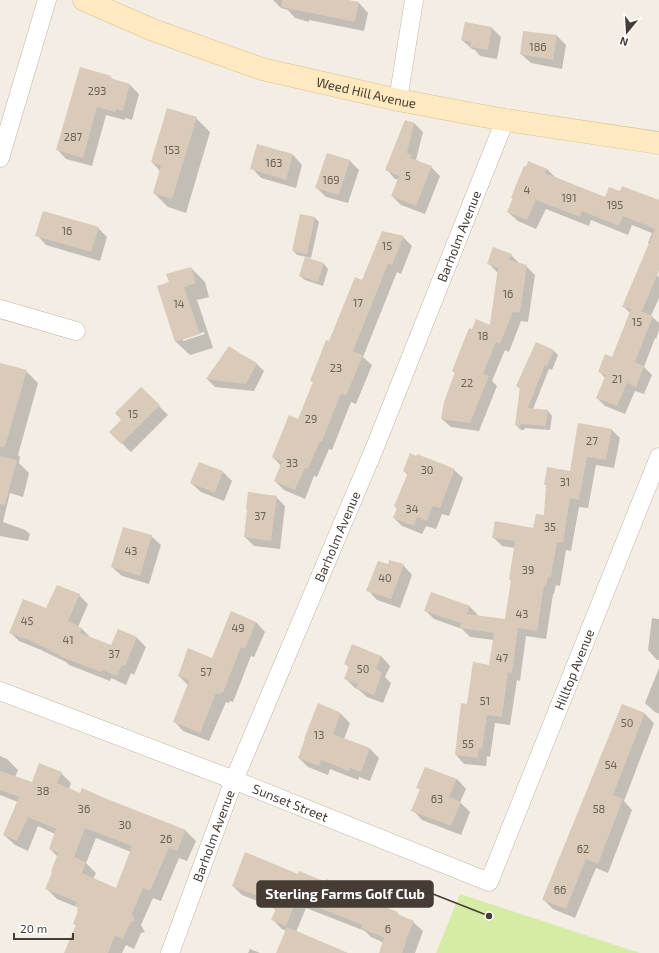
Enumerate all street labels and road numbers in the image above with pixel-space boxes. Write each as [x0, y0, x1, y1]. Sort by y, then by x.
street label: Weed Hill Avenue [315, 74, 418, 111]
street label: Barholm Avenue [434, 188, 484, 284]
street label: Barholm Avenue [311, 489, 363, 584]
street label: Hilltop Avenue [551, 627, 597, 712]
street label: Sunset Street [250, 780, 330, 825]
street label: Barholm Avenue [189, 788, 238, 884]

